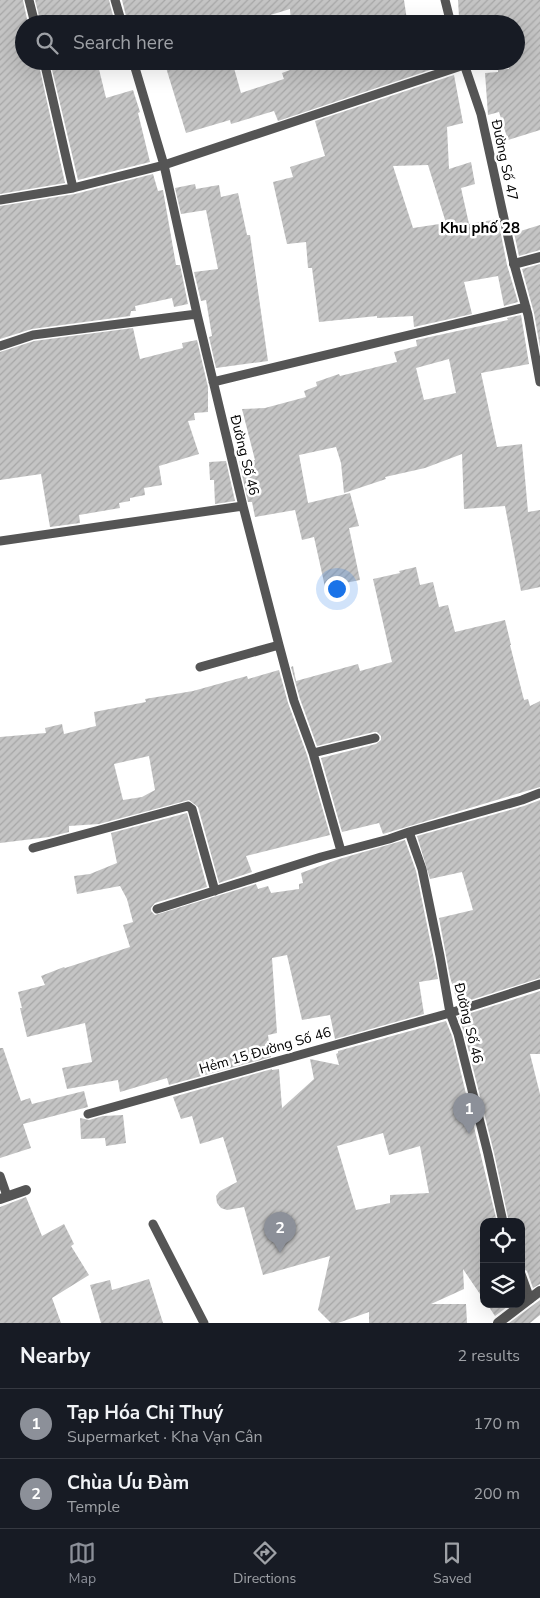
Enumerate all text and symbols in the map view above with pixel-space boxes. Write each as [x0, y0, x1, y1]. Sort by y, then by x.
search box [15, 15, 525, 70]
icon: search [33, 29, 61, 57]
text: Search here [73, 30, 174, 56]
street label: Đường Số 47 [486, 117, 522, 202]
district label: Khu phố 28 [440, 218, 520, 238]
street label: Đường Số 46 [225, 412, 264, 497]
your location [324, 576, 350, 602]
street label: Đường Số 46 [449, 980, 488, 1065]
street label: Hẻm 15 Đường Số 46 [197, 1023, 333, 1078]
pin: 1 [453, 1093, 485, 1134]
pin: 2 [264, 1212, 296, 1253]
map controls [480, 1218, 525, 1308]
button: locate [480, 1218, 525, 1263]
button: layers [480, 1263, 525, 1308]
text: Nearby [20, 1342, 90, 1370]
text: 2 results [458, 1345, 520, 1367]
text: Tạp Hóa Chị Thuý [67, 1400, 223, 1426]
text: 1 [31, 1413, 41, 1435]
text: 170 m [473, 1413, 520, 1435]
text: Supermarket · Kha Vạn Cân [67, 1426, 263, 1448]
text: Chùa Ưu Đàm [67, 1470, 189, 1496]
text: 2 [31, 1483, 41, 1505]
text: 200 m [473, 1483, 520, 1505]
text: Temple [67, 1496, 120, 1518]
tab: Map [68, 1539, 96, 1588]
tab: Directions [233, 1539, 296, 1588]
tab: Saved [433, 1539, 472, 1588]

